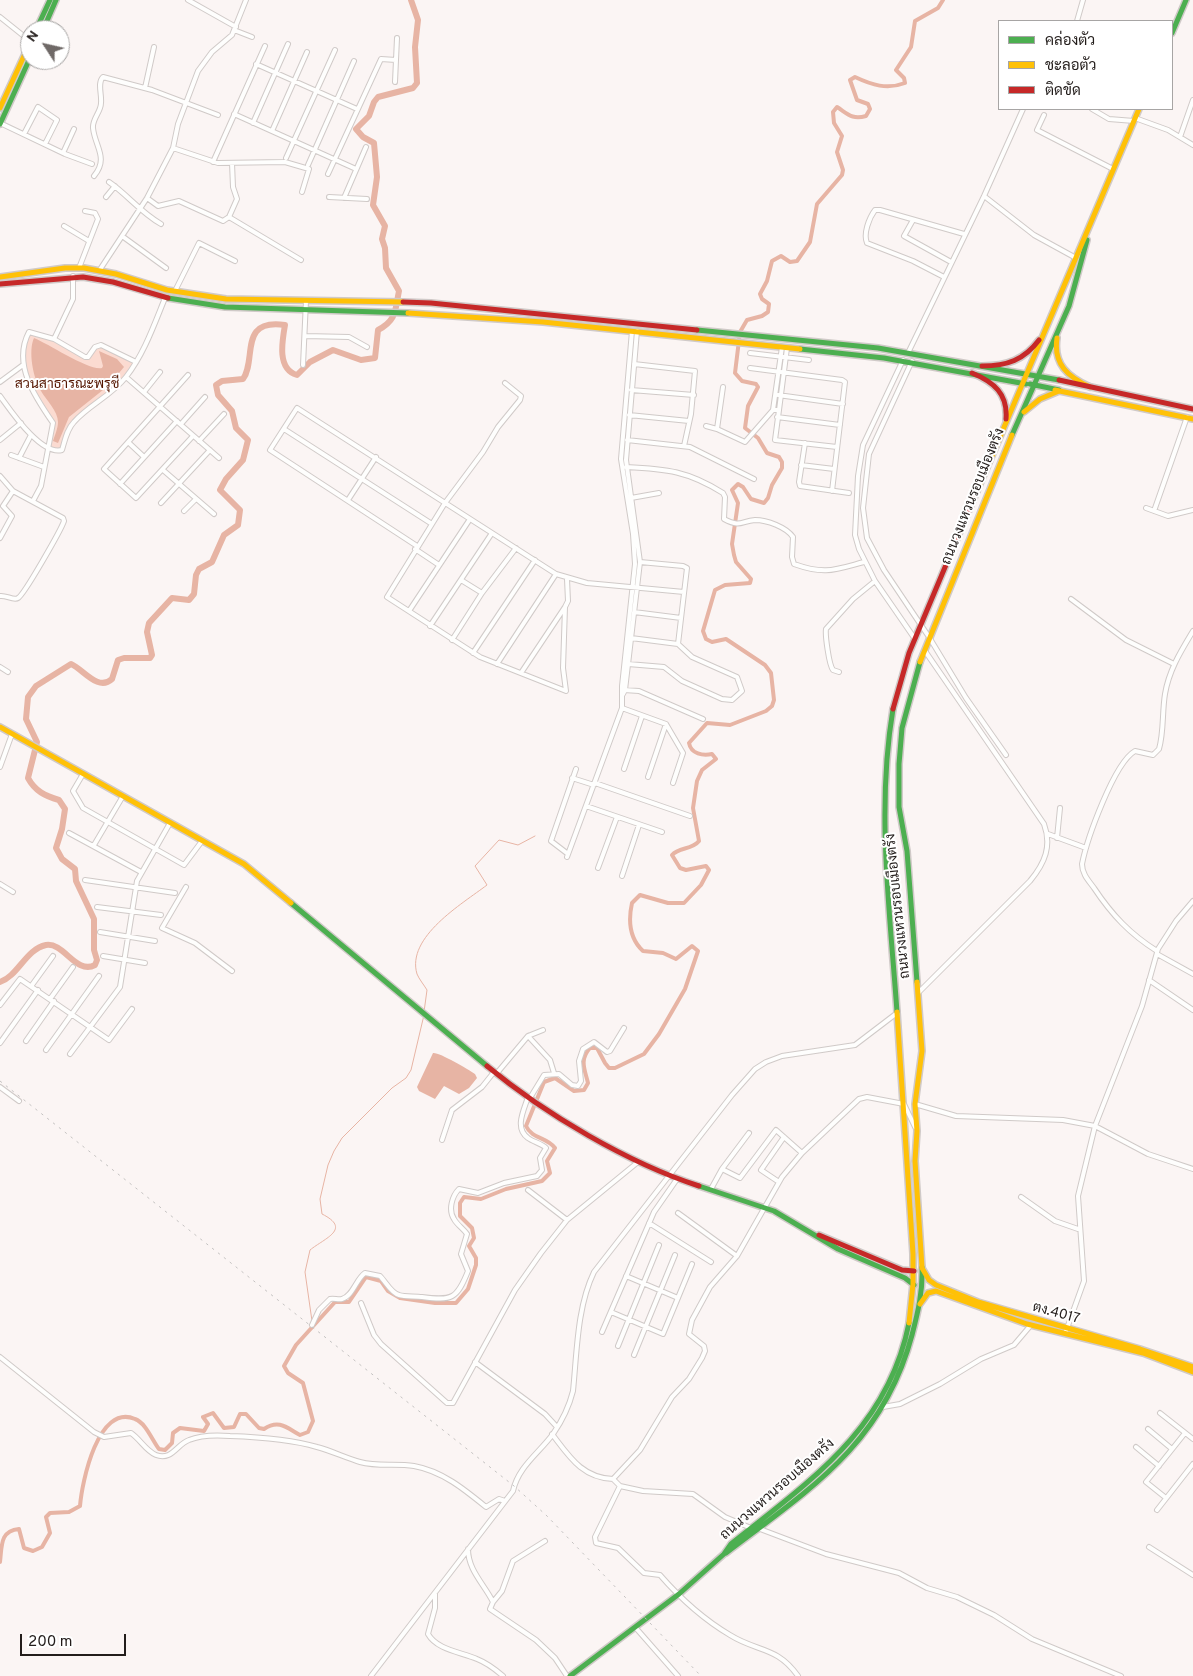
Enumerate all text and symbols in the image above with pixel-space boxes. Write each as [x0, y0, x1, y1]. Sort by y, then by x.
north arrow [20, 20, 70, 70]
legend [998, 20, 1173, 110]
text: N [23, 28, 43, 46]
text: คล่องตัว [1045, 32, 1095, 51]
text: ชะลอตัว [1045, 57, 1096, 76]
text: ติดขัด [1045, 82, 1081, 101]
park label: สวนสาธารณะพรุชี [15, 377, 119, 393]
street label: ถนนวงแหวนรอบเมืองตรัง [939, 426, 1009, 568]
street label: ถนนวงแหวนรอบเมืองตรัง [883, 833, 915, 979]
street label: ตง.4017 [1031, 1300, 1081, 1328]
street label: ถนนวงแหวนรอบเมืองตรัง [717, 1436, 839, 1544]
scale bar [22, 1624, 129, 1656]
text: 200 m [28, 1633, 73, 1652]

